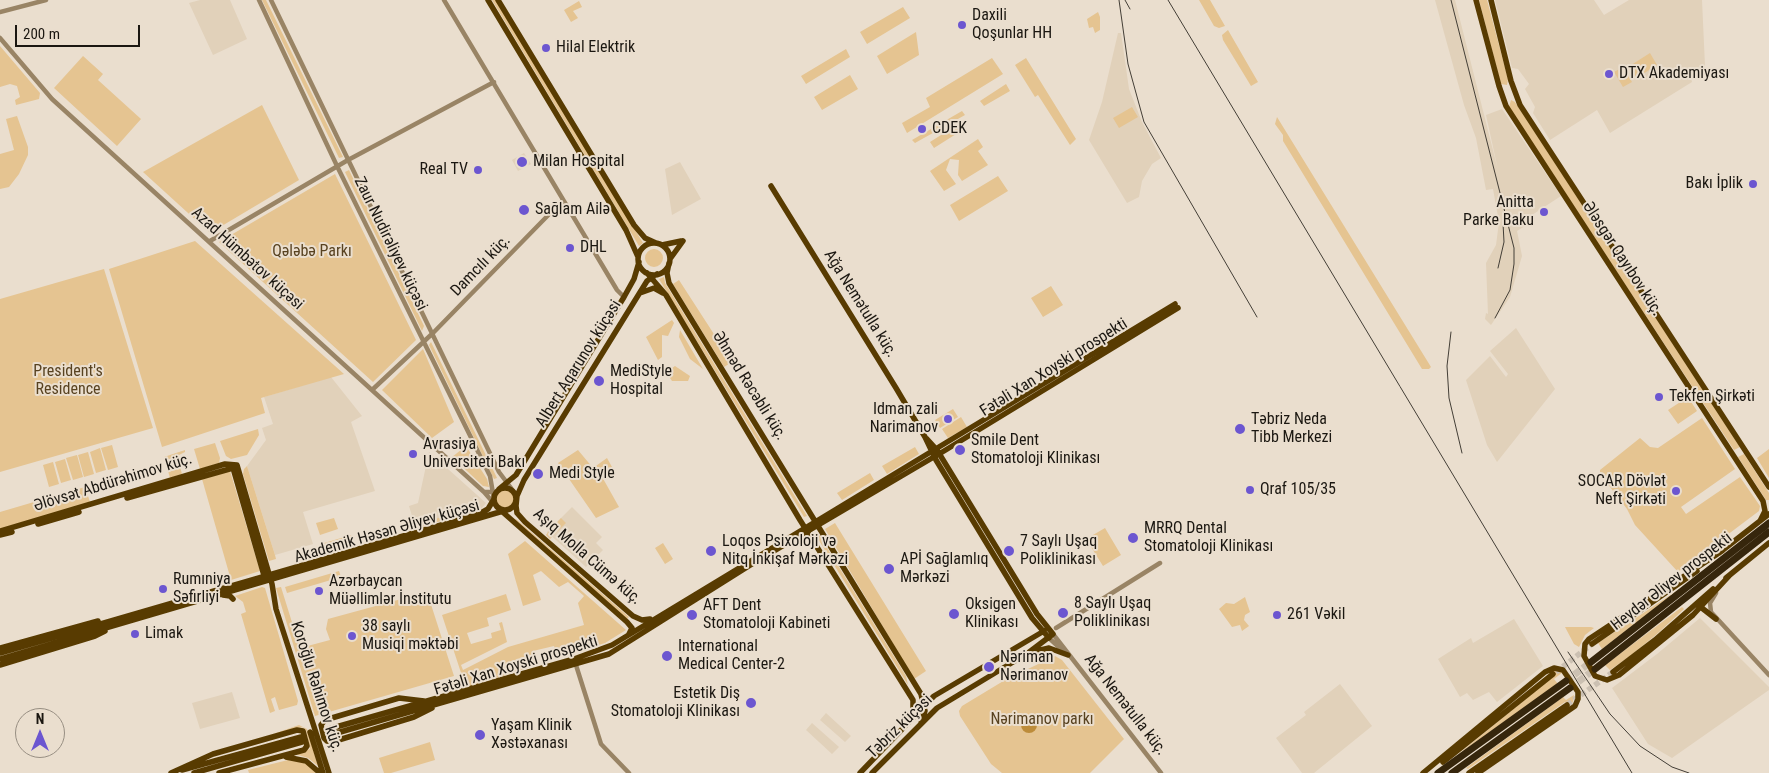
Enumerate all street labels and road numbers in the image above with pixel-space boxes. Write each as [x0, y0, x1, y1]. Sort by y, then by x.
street label: Zaur Nudirəliyev küçəsi [349, 174, 431, 314]
street label: Ələsgər Qayıbov küç. [1578, 198, 1666, 320]
street label: Azad Hümbətov küçəsi [187, 204, 307, 314]
street label: Damcılı küç. [447, 231, 515, 301]
street label: Ağa Nemətulla küç. [819, 247, 901, 361]
street label: Albert Aqarunov küçəsi [532, 297, 626, 431]
street label: Fətəli Xan Xoyski prospekti [977, 315, 1131, 421]
street label: Əhməd Rəcəbli küç. [708, 328, 790, 444]
street label: Əlövsət Abdürəhimov küç. [31, 450, 195, 516]
street label: Akademik Həsən Əliyev küçəsi [292, 496, 482, 568]
street label: Aşıq Molla Cümə küç. [529, 505, 645, 609]
street label: Heydər Əliyev prospekti [1608, 529, 1736, 635]
street label: Koroğlu Rəhimov küç. [286, 619, 346, 755]
street label: Fətəli Xan Xoyski prospekti [432, 632, 600, 700]
street label: Ağa Nemətulla küç. [1080, 651, 1170, 759]
street label: Təbriz küçəsi [863, 691, 937, 763]

